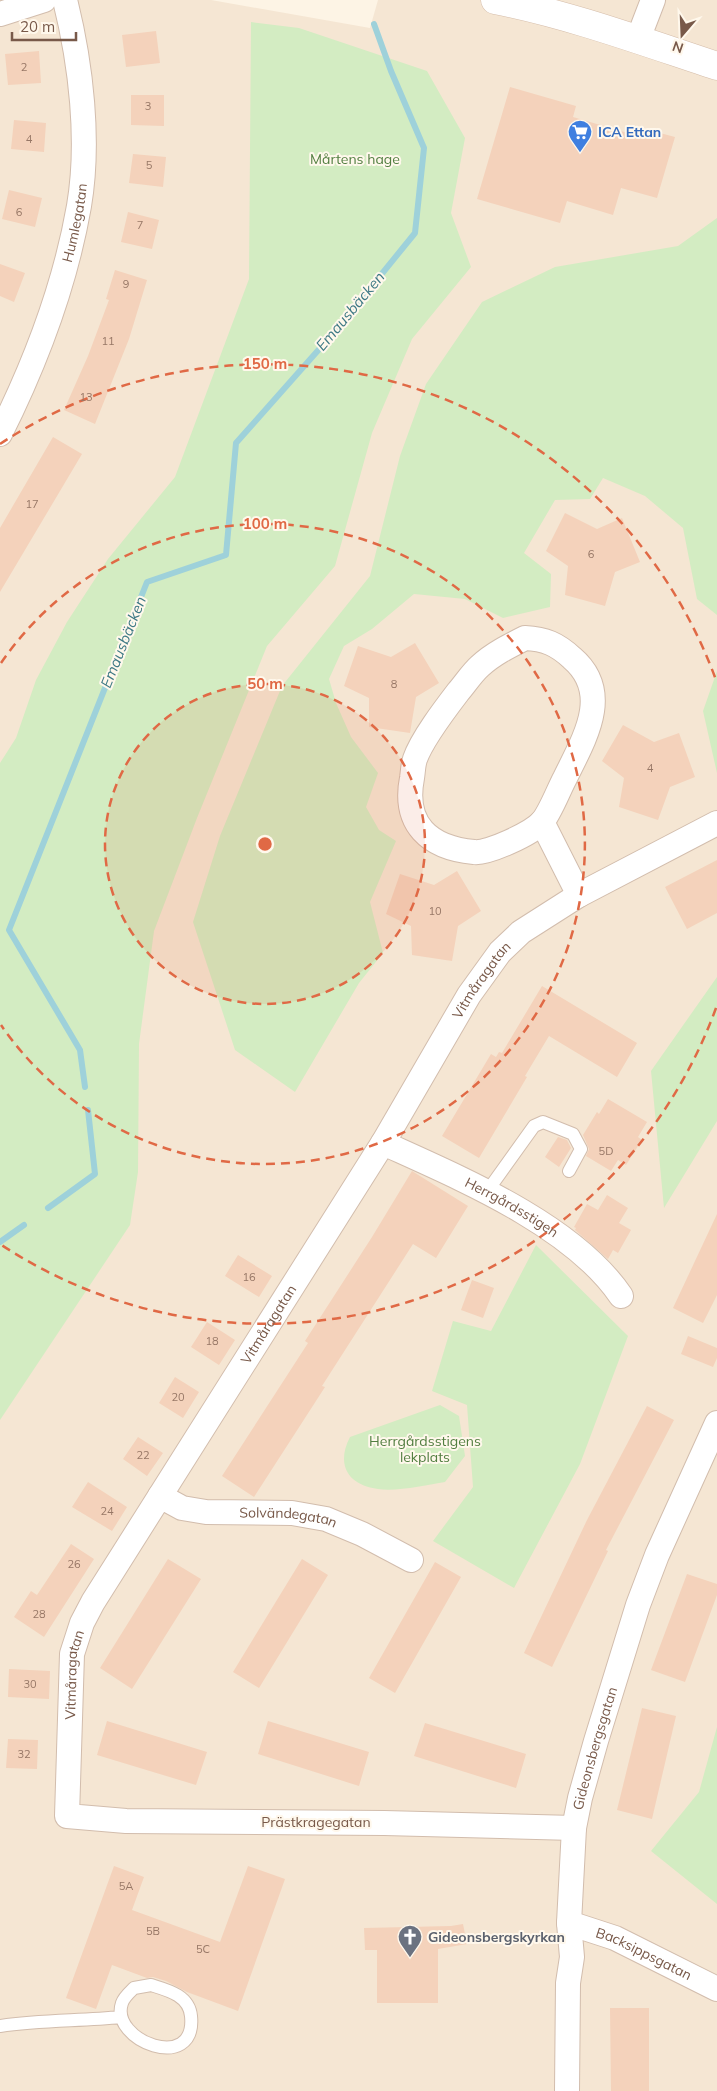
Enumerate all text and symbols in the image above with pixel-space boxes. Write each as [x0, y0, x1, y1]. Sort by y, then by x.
scale bar [12, 10, 76, 42]
north arrow [657, 10, 707, 60]
text: 20 m [20, 17, 55, 36]
text: N [670, 37, 686, 58]
house number: 2 [21, 60, 28, 74]
house number: 3 [145, 99, 151, 113]
supermarket icon: ICA Ettan [567, 119, 593, 153]
place label: ICA Ettan [598, 123, 661, 141]
house number: 4 [26, 132, 33, 146]
park label: Mårtens hage [310, 150, 400, 168]
house number: 5 [146, 158, 153, 172]
street label: Humlegatan [58, 182, 91, 264]
house number: 6 [16, 205, 23, 219]
house number: 7 [137, 218, 143, 232]
water label: Emausbäcken [312, 268, 389, 354]
house number: 9 [123, 277, 129, 291]
house number: 11 [101, 334, 115, 348]
text: 150 m [243, 354, 287, 373]
house number: 13 [79, 390, 93, 404]
house number: 17 [25, 497, 39, 511]
text: 100 m [243, 514, 287, 533]
house number: 6 [588, 547, 595, 561]
water label: Emausbäcken [96, 593, 150, 691]
text: 50 m [247, 674, 283, 693]
house number: 8 [391, 677, 398, 691]
house number: 4 [647, 761, 654, 775]
centre of rings [256, 835, 274, 853]
house number: 10 [428, 904, 442, 918]
street label: Vitmåragatan [448, 938, 515, 1022]
house number: 5D [599, 1144, 613, 1158]
street label: Herrgårdsstigen [462, 1173, 562, 1241]
house number: 16 [242, 1270, 256, 1284]
street label: Vitmåragatan [237, 1281, 300, 1367]
house number: 18 [205, 1334, 219, 1348]
house number: 20 [171, 1390, 185, 1404]
park label: Herrgårdsstigens lekplats [369, 1432, 481, 1466]
house number: 22 [136, 1448, 150, 1462]
street label: Solvändegatan [239, 1503, 340, 1532]
house number: 24 [100, 1504, 114, 1518]
house number: 26 [67, 1557, 81, 1571]
house number: 28 [32, 1607, 46, 1621]
street label: Vitmåragatan [61, 1628, 88, 1720]
house number: 30 [23, 1677, 37, 1691]
street label: Gideonsbergsgatan [569, 1684, 621, 1812]
house number: 32 [17, 1747, 31, 1761]
street label: Prästkragegatan [261, 1813, 371, 1831]
house number: 5A [119, 1879, 133, 1893]
street label: Backsippsgatan [594, 1923, 695, 1984]
house number: 5B [146, 1924, 160, 1938]
church icon: Gideonsbergskyrkan [397, 1924, 423, 1958]
place label: Gideonsbergskyrkan [428, 1928, 565, 1946]
house number: 5C [196, 1942, 210, 1956]

